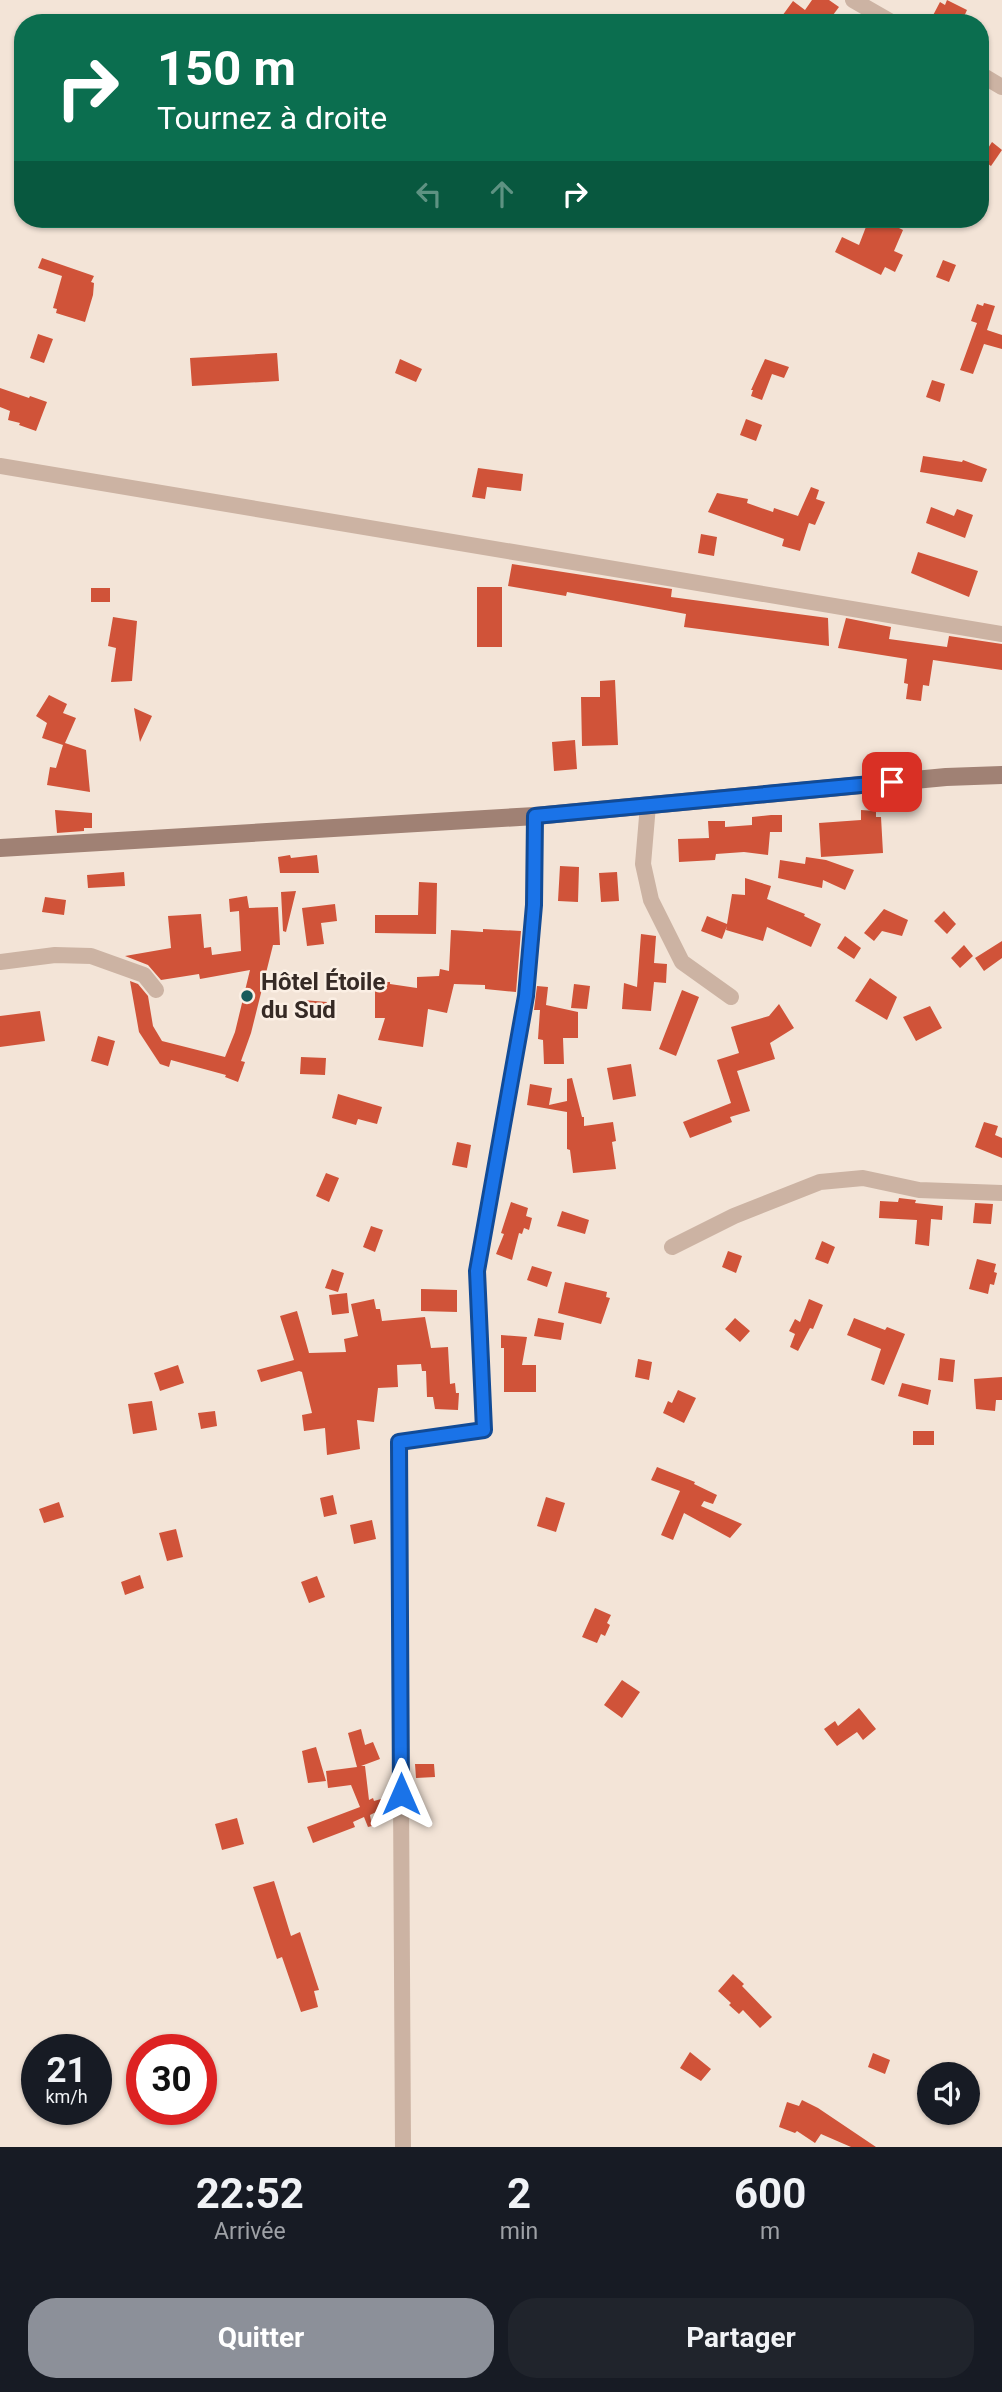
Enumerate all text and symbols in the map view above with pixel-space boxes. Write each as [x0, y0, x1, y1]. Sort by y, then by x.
text: 150 m [157, 40, 296, 97]
icon: right [42, 42, 133, 133]
text: Tournez à droite [157, 99, 387, 137]
icon: left [410, 175, 448, 213]
icon: ahead [483, 175, 521, 213]
icon: right [556, 175, 594, 213]
pin [862, 752, 922, 812]
icon: arrive [873, 763, 911, 801]
place label: Hôtel Étoile du Sud [261, 968, 385, 1024]
marker: Hôtel Étoile du Sud [239, 988, 255, 1004]
position arrow [364, 1757, 438, 1831]
speed limit sign: 30 [126, 2034, 217, 2125]
text: 21 [46, 2050, 87, 2091]
map controls [917, 2062, 980, 2125]
button: sound [917, 2062, 980, 2125]
text: km/h [45, 2086, 88, 2107]
text: 22:52 [196, 2169, 304, 2218]
text: 2 [507, 2169, 531, 2218]
text: 600 [734, 2169, 806, 2218]
text: Arrivée [214, 2218, 286, 2245]
text: min [500, 2218, 538, 2245]
text: m [760, 2218, 780, 2245]
button: Quitter [28, 2298, 494, 2378]
button: Partager [508, 2298, 974, 2378]

